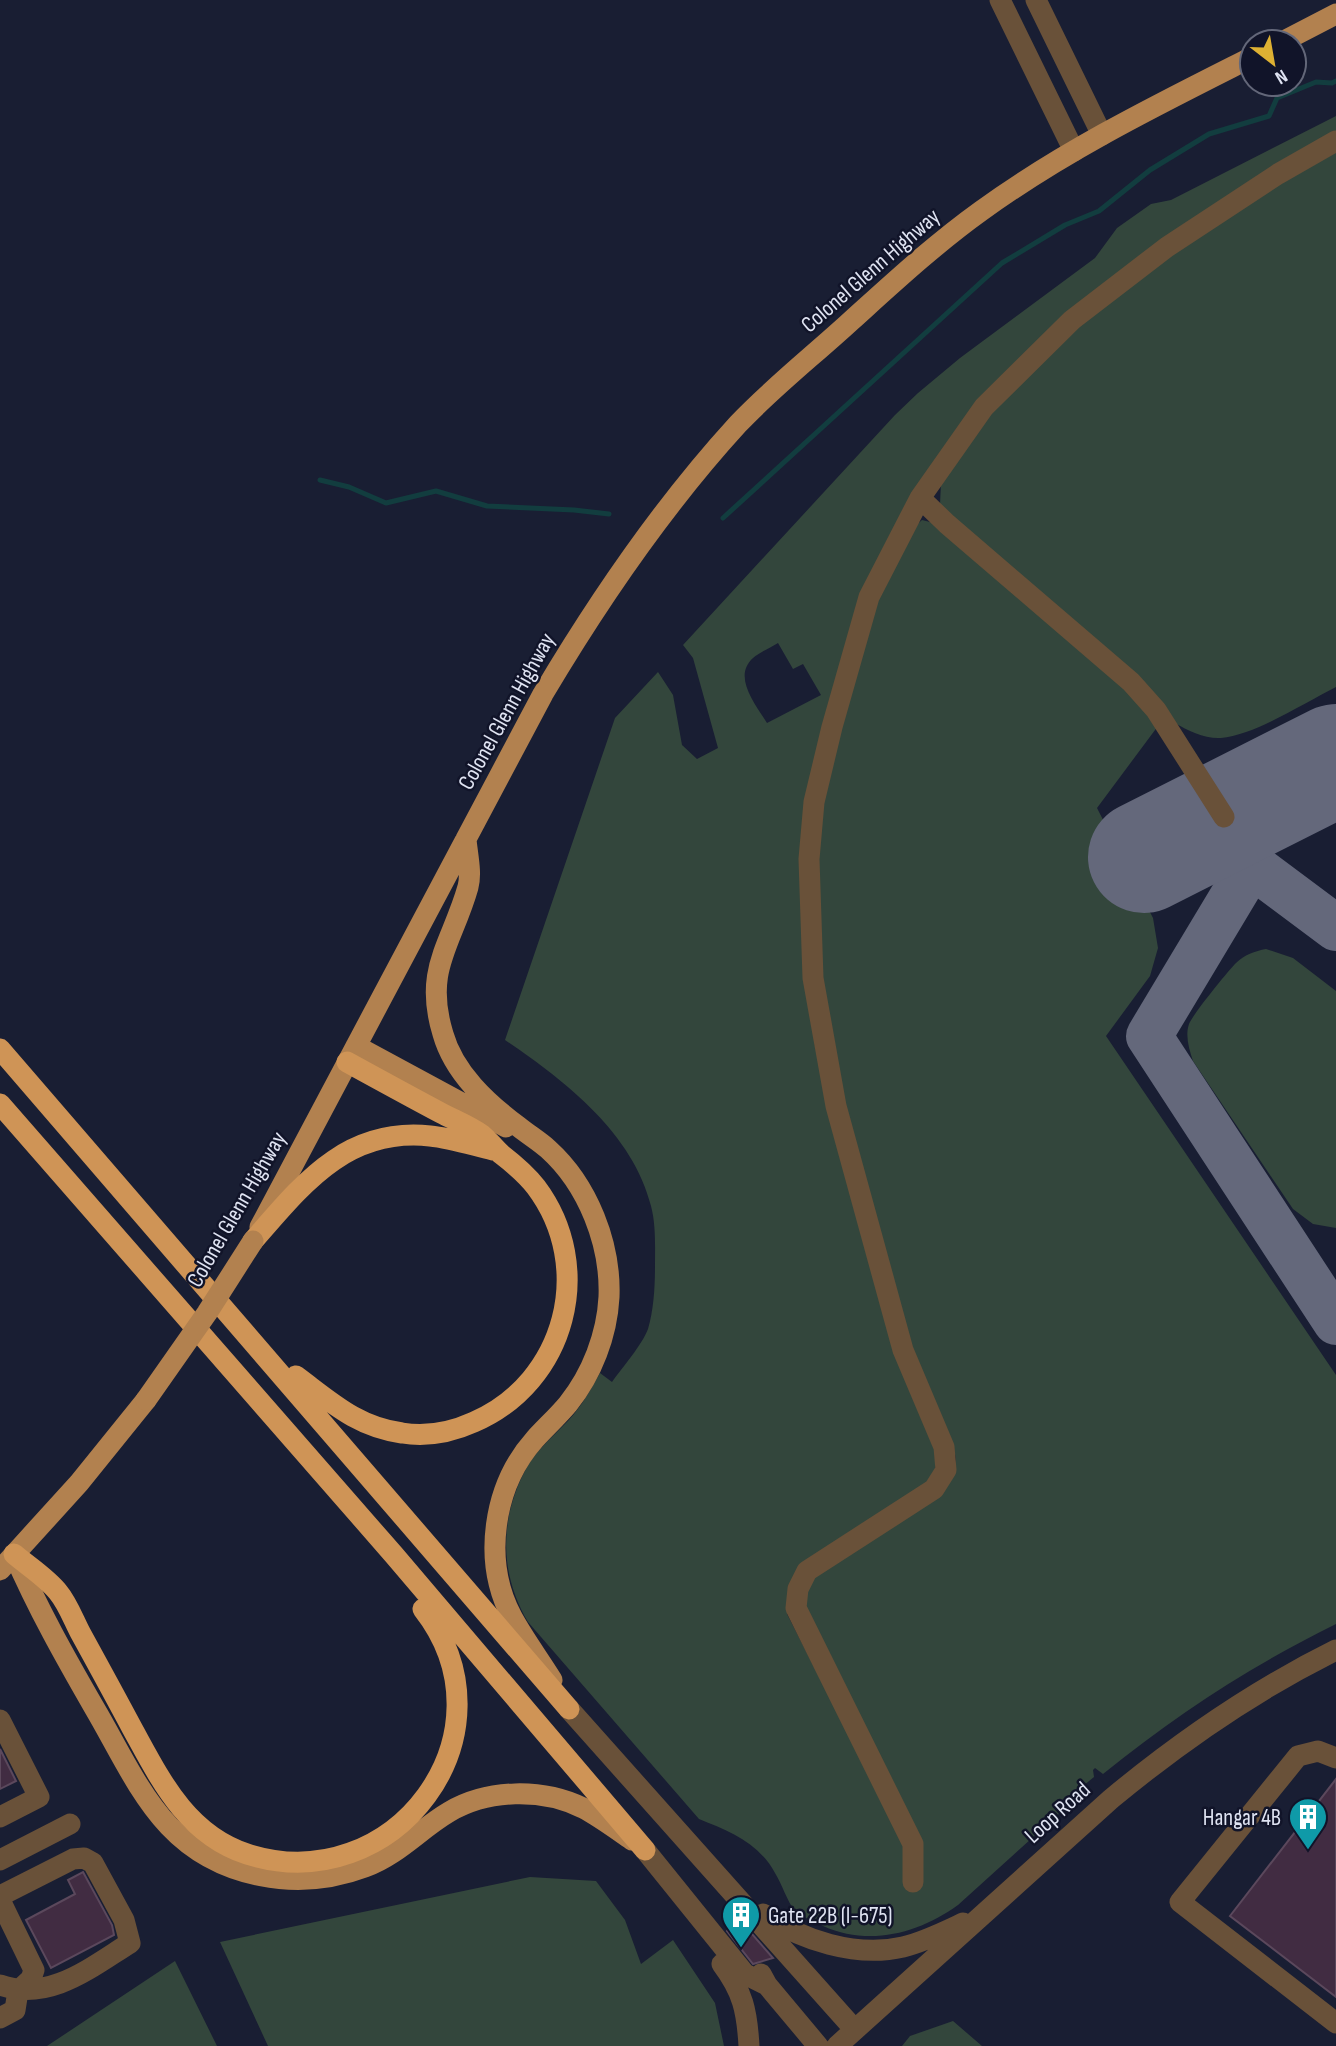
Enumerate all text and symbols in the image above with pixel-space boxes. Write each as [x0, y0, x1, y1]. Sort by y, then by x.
north arrow [1238, 28, 1308, 98]
text: N [1271, 64, 1291, 89]
street label: Colonel Glenn Highway [795, 203, 946, 339]
street label: Colonel Glenn Highway [452, 628, 562, 795]
street label: Colonel Glenn Highway [181, 1127, 293, 1292]
street label: Loop Road [1019, 1776, 1096, 1850]
building icon: Hangar 4B [1287, 1796, 1329, 1851]
place label: Hangar 4B [1203, 1804, 1281, 1832]
building icon: Gate 22B (I-675) [720, 1894, 762, 1949]
place label: Gate 22B (I-675) [768, 1902, 892, 1930]

